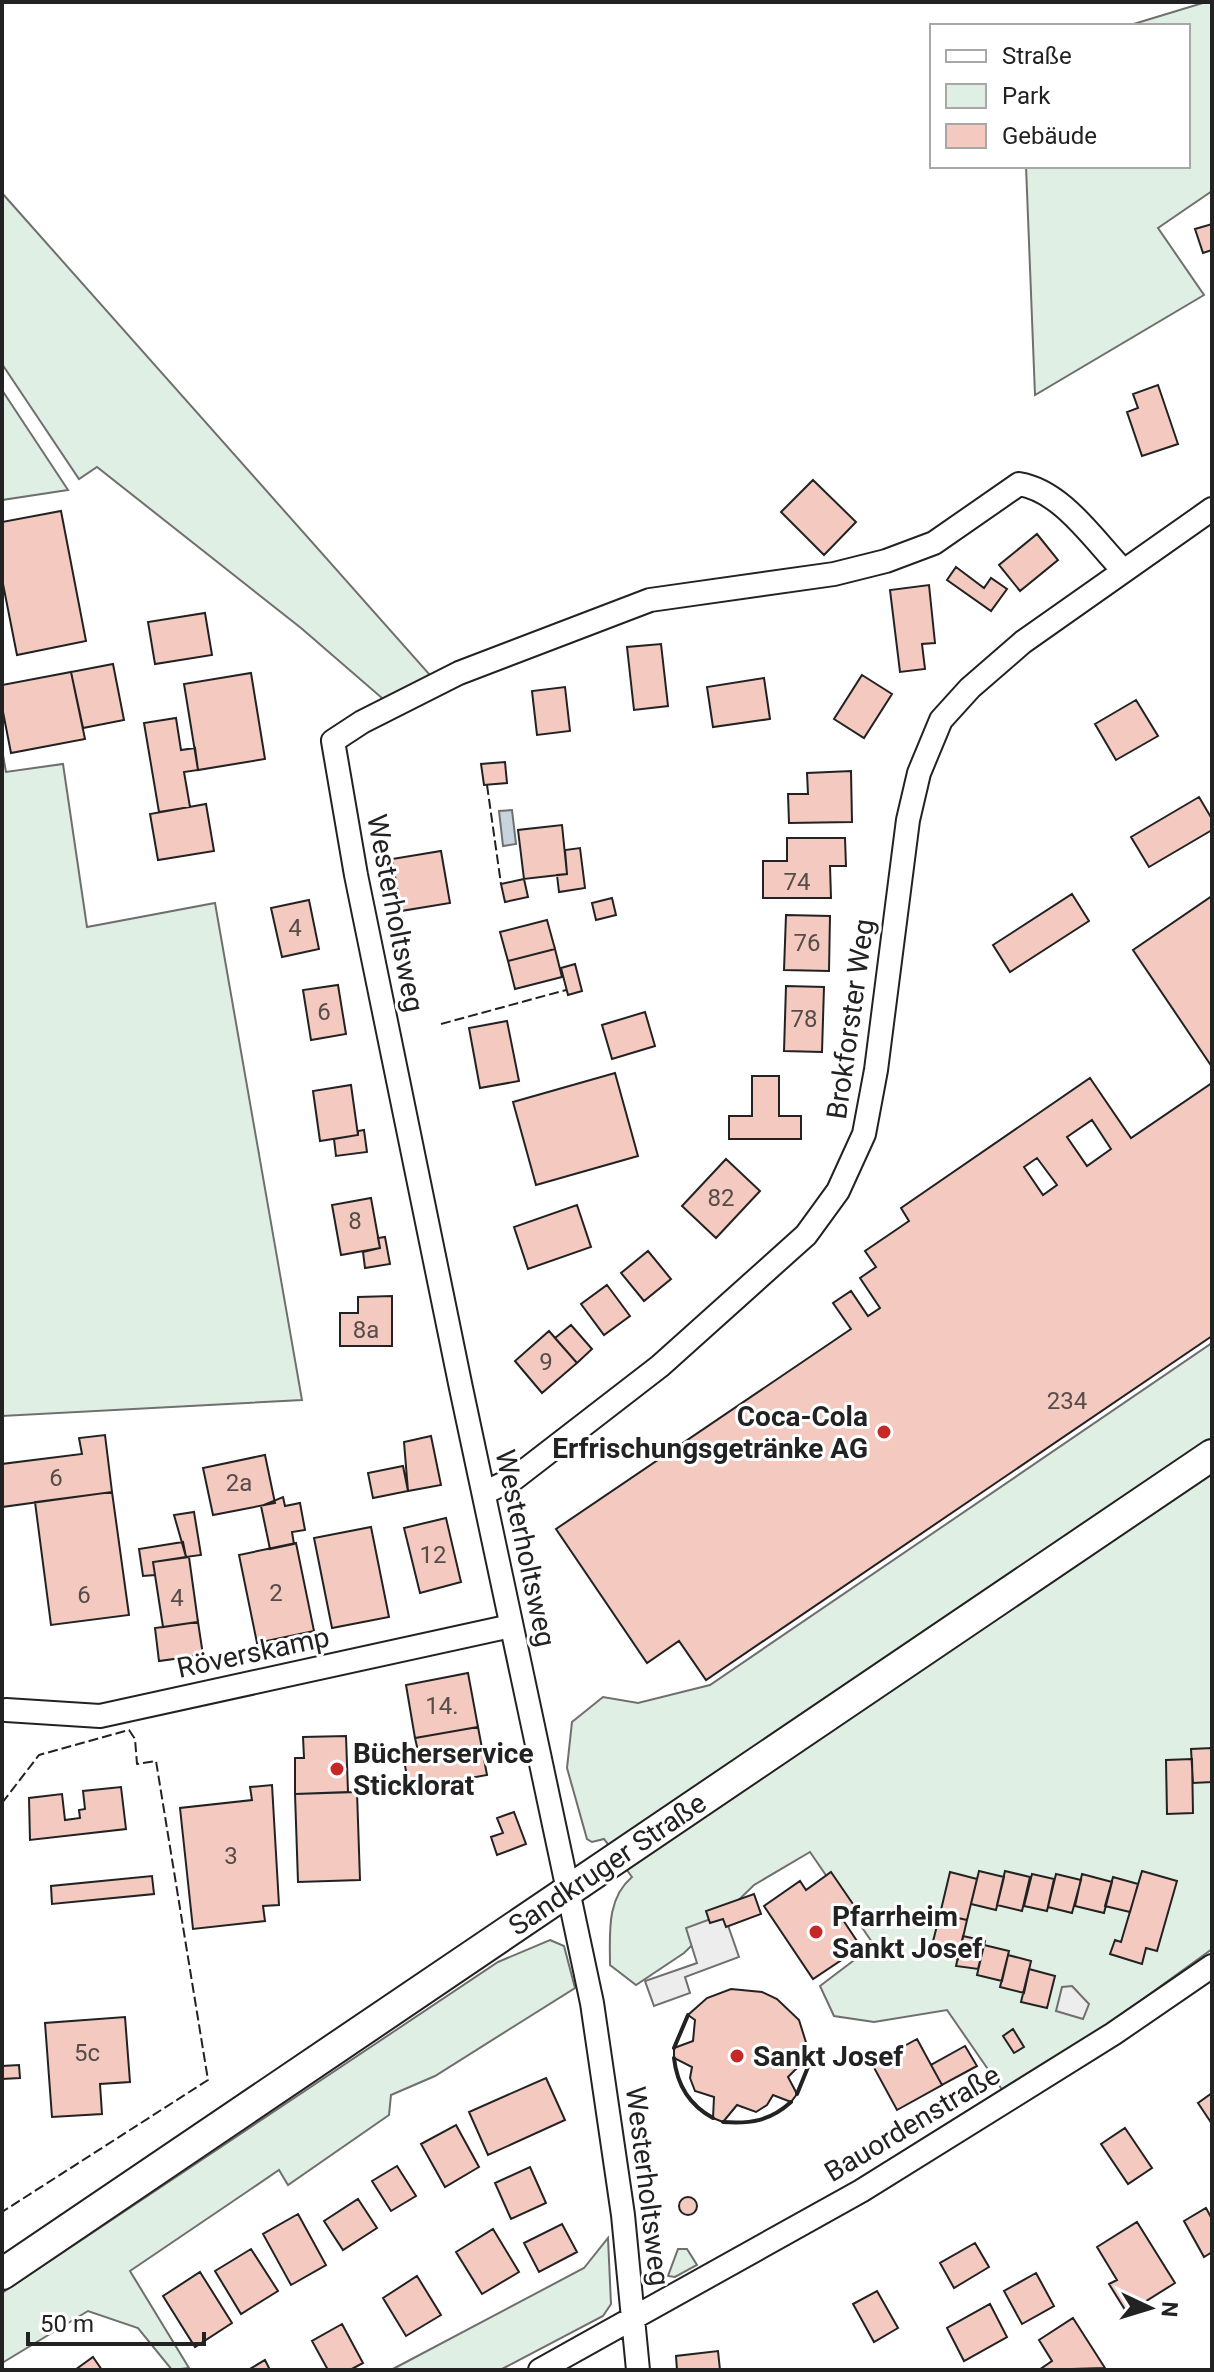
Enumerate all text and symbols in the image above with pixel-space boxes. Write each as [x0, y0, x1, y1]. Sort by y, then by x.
legend [930, 24, 1190, 168]
text: Straße [1002, 42, 1072, 70]
text: Park [1002, 82, 1051, 110]
text: Gebäude [1002, 122, 1097, 150]
street label: Westerholtsweg [360, 811, 431, 1015]
house number: 74 [784, 868, 810, 896]
house number: 4 [288, 914, 302, 942]
street label: Brokforster Weg [820, 917, 881, 1121]
house number: 76 [794, 929, 820, 957]
house number: 6 [317, 998, 331, 1026]
house number: 78 [791, 1005, 817, 1033]
house number: 82 [708, 1184, 734, 1212]
house number: 8 [348, 1207, 362, 1235]
house number: 8a [353, 1316, 379, 1344]
house number: 9 [539, 1348, 553, 1376]
house number: 234 [1047, 1387, 1087, 1415]
place label: Coca-Cola Erfrischungsgetränke AG [552, 1400, 868, 1465]
marker: Coca-Cola Erfrischungsgetränke AG [875, 1423, 893, 1441]
street label: Westerholtsweg [489, 1447, 563, 1650]
house number: 6 [49, 1464, 63, 1492]
house number: 2a [226, 1469, 252, 1497]
house number: 12 [420, 1541, 446, 1569]
house number: 2 [269, 1579, 283, 1607]
house number: 6 [77, 1581, 91, 1609]
house number: 4 [170, 1584, 184, 1612]
street label: Röverskamp [174, 1620, 332, 1685]
house number: 14. [425, 1692, 459, 1720]
place label: Bücherservice Sticklorat [353, 1737, 534, 1802]
marker: Bücherservice Sticklorat [328, 1760, 346, 1778]
street label: Sandkruger Straße [502, 1786, 712, 1943]
house number: 3 [224, 1842, 238, 1870]
place label: Pfarrheim Sankt Josef [832, 1900, 983, 1965]
marker: Pfarrheim Sankt Josef [807, 1923, 825, 1941]
house number: 5c [74, 2039, 100, 2067]
place label: Sankt Josef [753, 2040, 904, 2073]
marker: Sankt Josef [728, 2047, 746, 2065]
street label: Bauordenstraße [819, 2058, 1006, 2189]
street label: Westerholtsweg [619, 2084, 676, 2288]
north arrow [1110, 2268, 1190, 2348]
scale bar [28, 2296, 204, 2346]
text: N [1156, 2301, 1182, 2318]
text: 50 m [40, 2310, 94, 2338]

